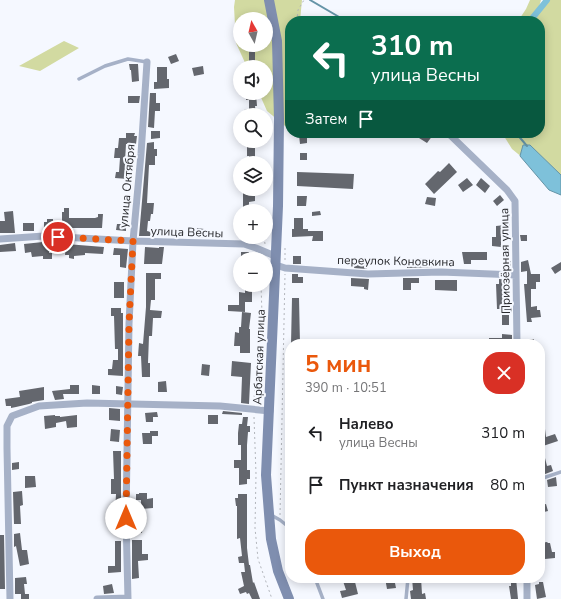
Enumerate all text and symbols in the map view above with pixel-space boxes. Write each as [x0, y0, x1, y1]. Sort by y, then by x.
north arrow [233, 12, 273, 52]
map controls [233, 12, 273, 292]
text: 310 m [371, 27, 454, 65]
icon: left [305, 32, 357, 84]
button: sound [233, 60, 273, 100]
text: улица Весны [371, 63, 480, 87]
button: search [233, 108, 273, 148]
icon: arrive [355, 108, 377, 130]
text: Затем [305, 109, 347, 129]
street label: улица Октября [115, 143, 139, 229]
button: layers [233, 156, 273, 196]
button: + [233, 204, 273, 244]
street label: Приозёрная улица [496, 208, 514, 314]
pin [41, 220, 75, 254]
street label: улица Весны [150, 223, 224, 241]
icon: arrive [47, 226, 69, 248]
button: − [233, 252, 273, 292]
street label: переулок Коновкина [337, 252, 455, 270]
street label: Арбатская улица [249, 309, 269, 405]
text: 5 мин [305, 348, 371, 380]
button: close [483, 352, 525, 394]
text: 390 m · 10:51 [305, 379, 387, 397]
text: Налево [339, 414, 394, 434]
icon: left [305, 422, 327, 444]
text: 310 m [481, 423, 525, 443]
text: улица Весны [339, 434, 418, 452]
icon: arrive [305, 474, 327, 496]
text: Пункт назначения [339, 475, 474, 495]
text: 80 m [490, 475, 525, 495]
position arrow [105, 497, 147, 539]
button: Выход [305, 529, 525, 575]

